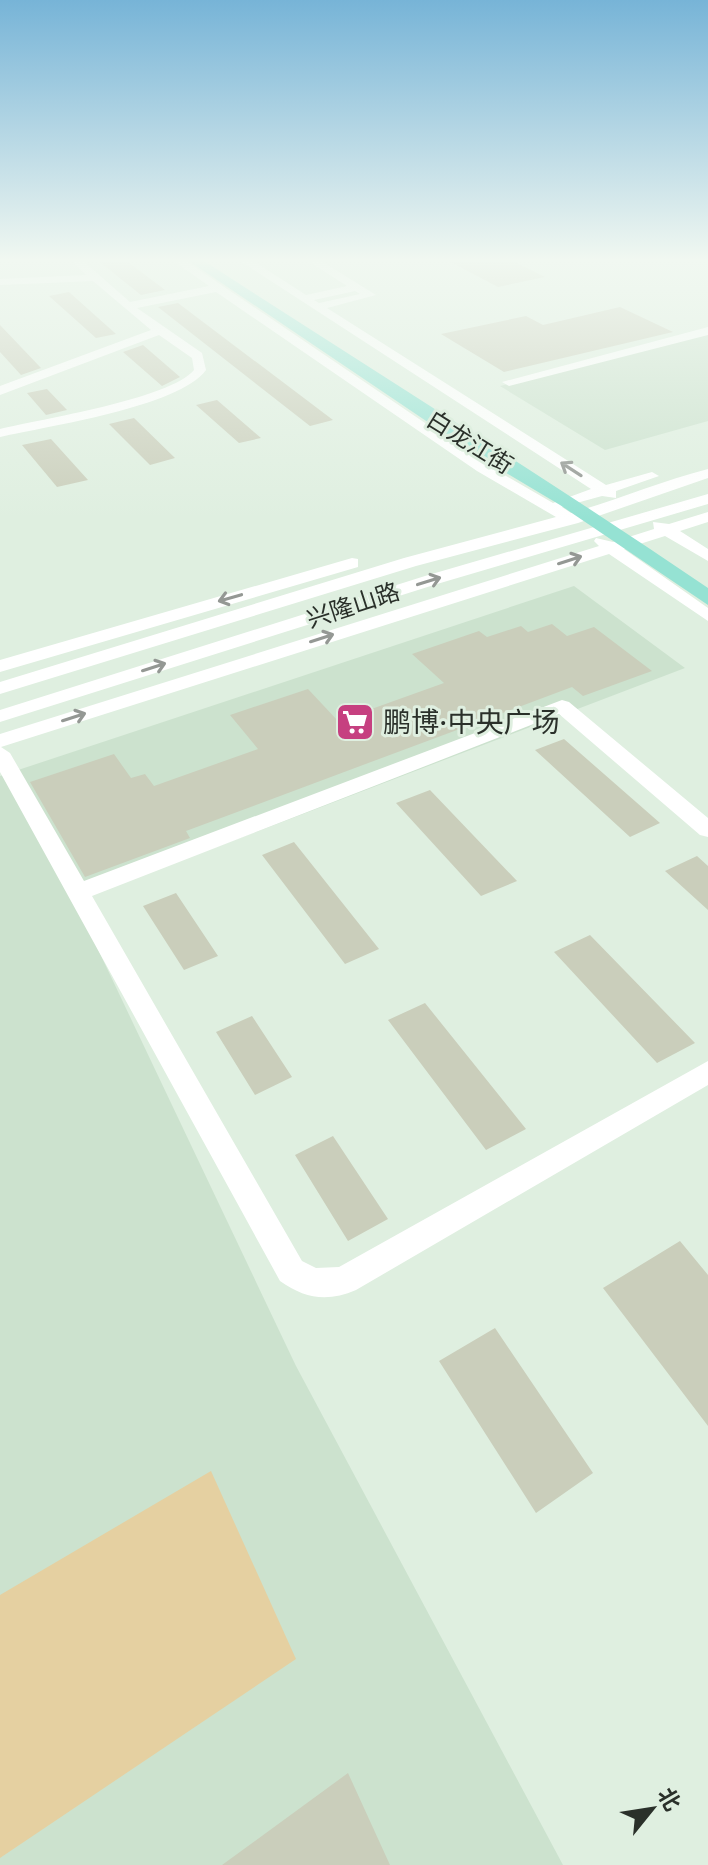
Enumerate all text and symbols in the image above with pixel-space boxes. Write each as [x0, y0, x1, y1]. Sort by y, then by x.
street label: 白龙江街 [421, 403, 519, 481]
one-way arrow [561, 461, 583, 477]
one-way arrow [557, 552, 582, 566]
one-way arrow [416, 573, 441, 587]
street label: 兴隆山路 [302, 574, 404, 636]
one-way arrow [217, 591, 243, 606]
one-way arrow [309, 630, 334, 645]
one-way arrow [142, 659, 167, 674]
supermarket icon: 鹏博·中央广场 [334, 701, 376, 743]
place label: 鹏博·中央广场 [383, 703, 559, 741]
one-way arrow [61, 709, 87, 724]
north arrow [612, 1769, 692, 1849]
text: 北 [651, 1782, 688, 1816]

